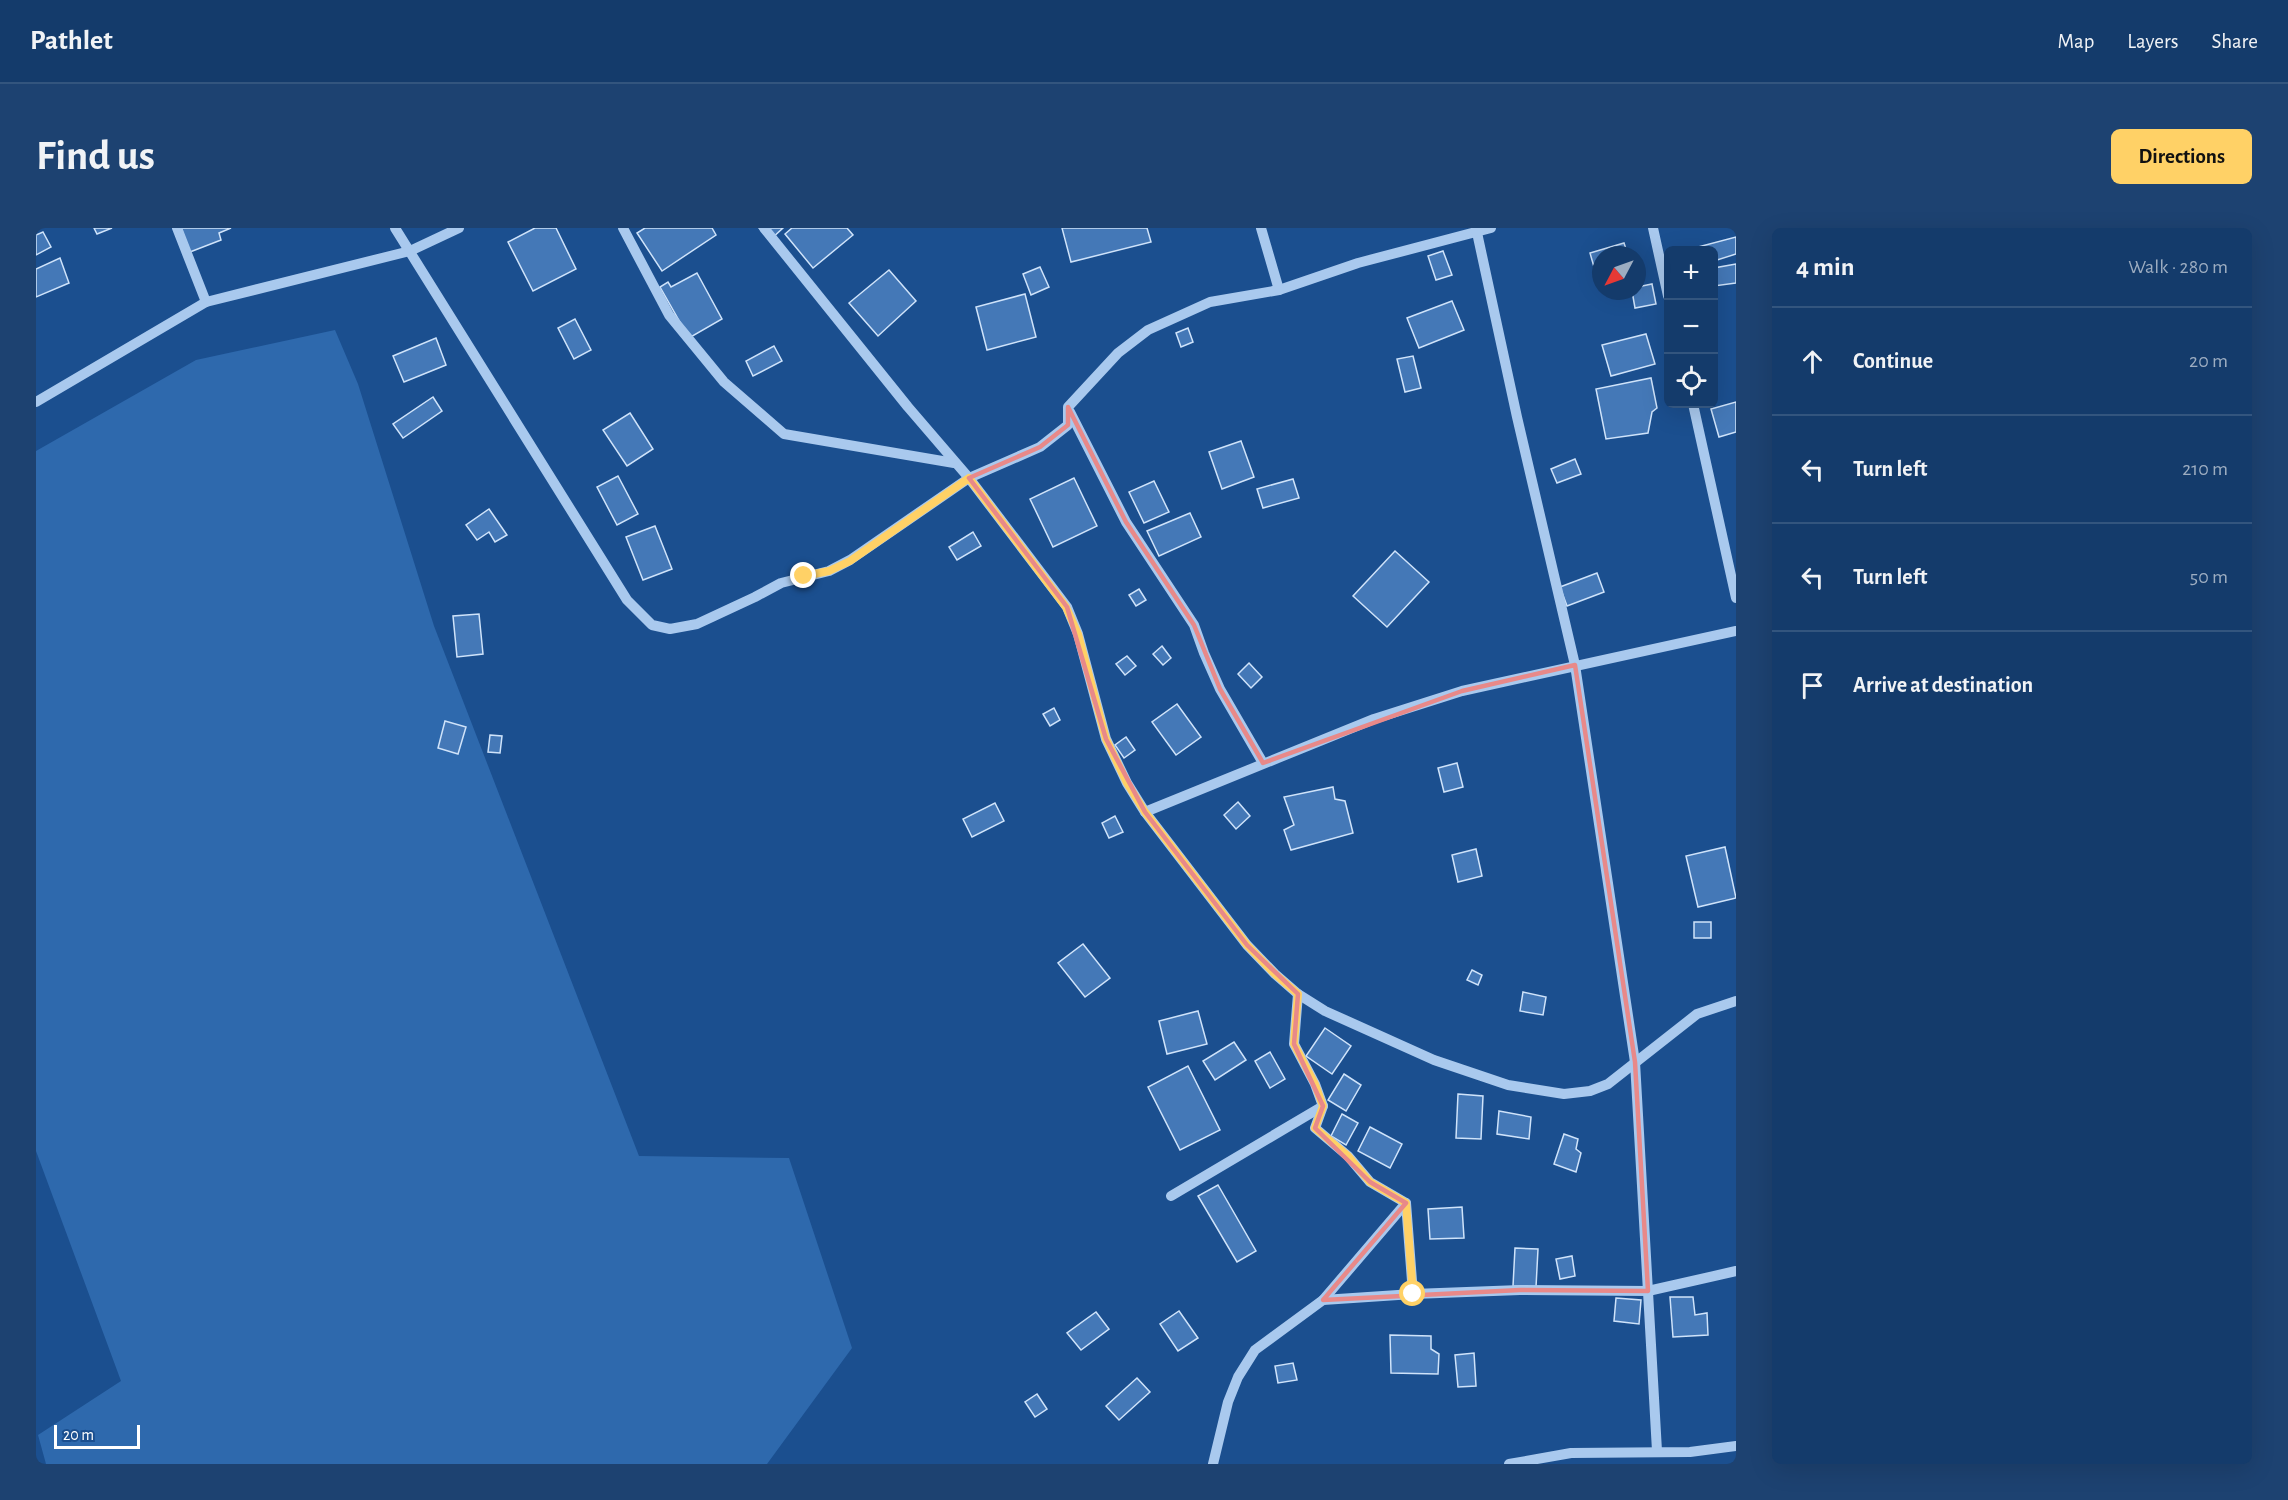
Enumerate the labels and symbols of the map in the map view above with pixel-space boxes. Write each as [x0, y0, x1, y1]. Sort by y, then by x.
north arrow [1592, 246, 1646, 300]
route end [790, 562, 816, 588]
route start [1399, 1280, 1425, 1306]
scale bar [54, 1422, 140, 1450]

